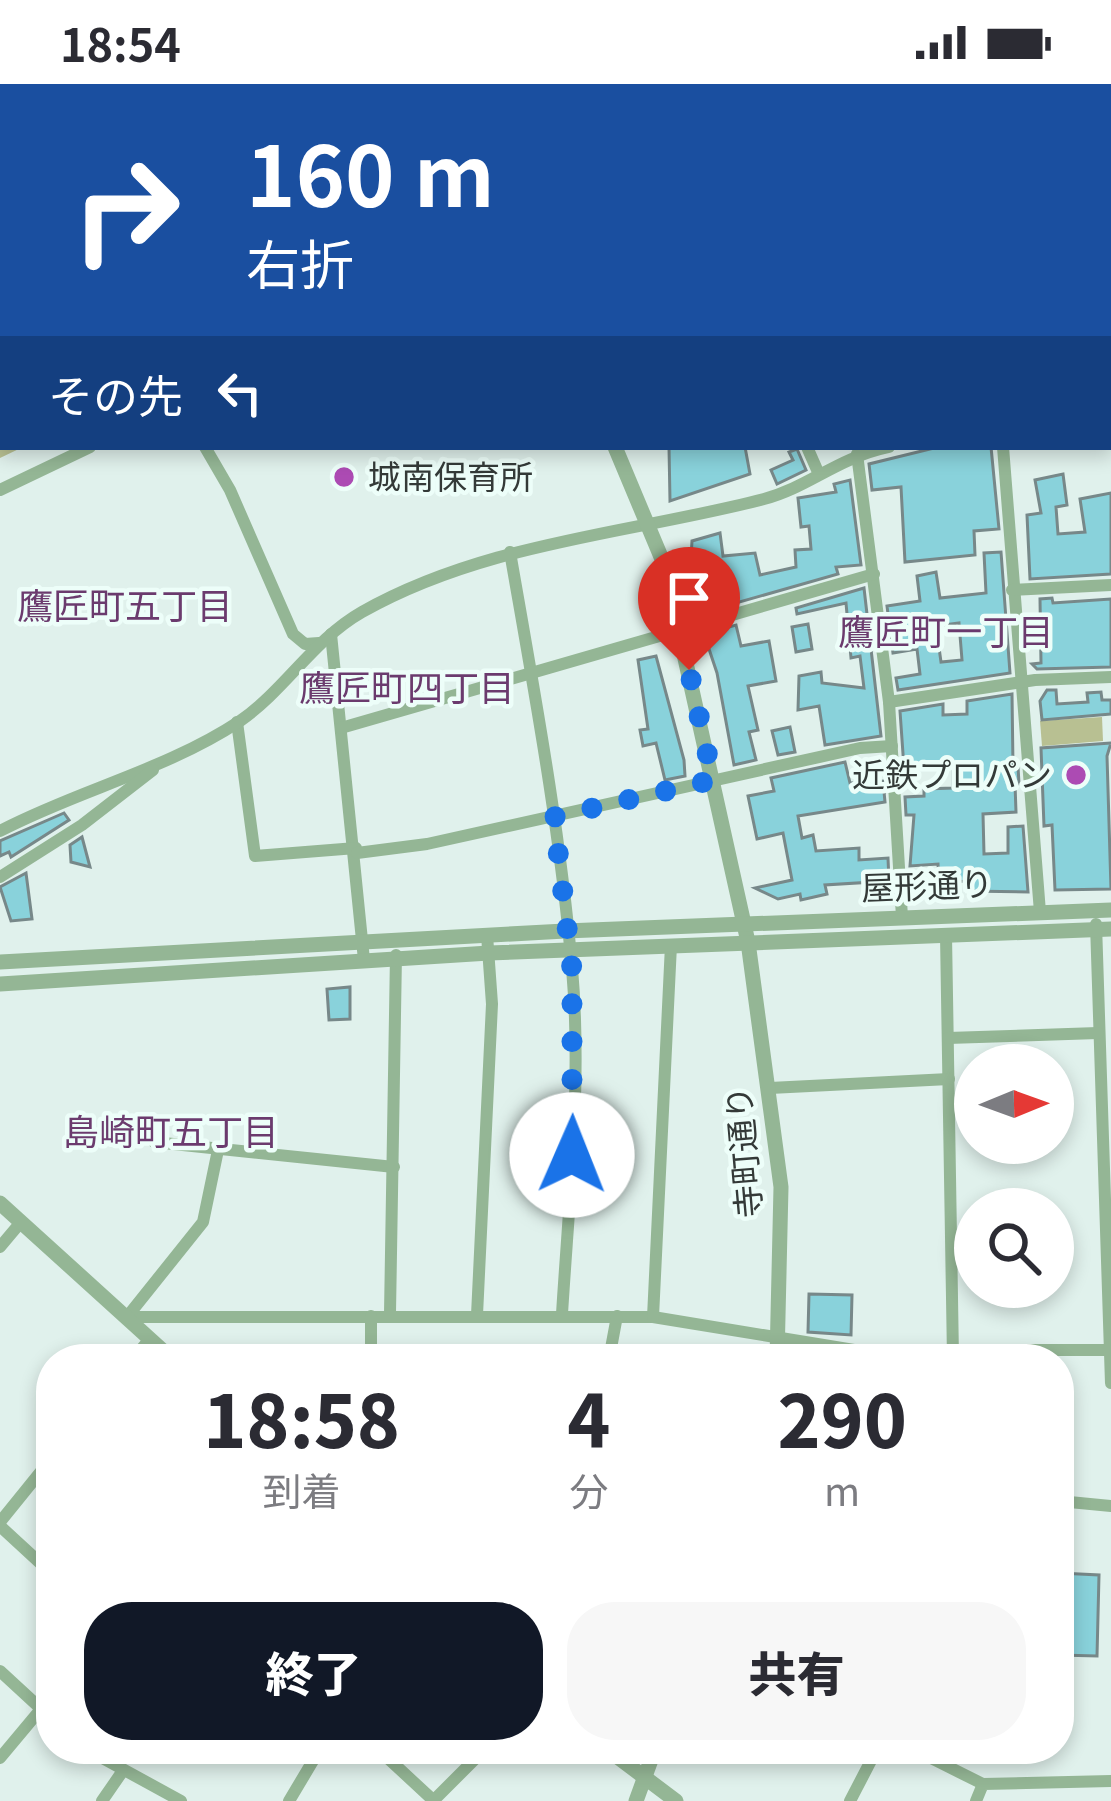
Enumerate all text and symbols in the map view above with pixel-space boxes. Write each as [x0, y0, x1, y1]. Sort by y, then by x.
text: 18:54 [60, 10, 181, 75]
text: 160 m [246, 110, 495, 231]
icon: right [48, 132, 204, 288]
text: 右折 [246, 222, 354, 301]
icon: left [207, 360, 273, 426]
text: その先 [48, 361, 183, 426]
place label: 城南保育所 [368, 451, 533, 499]
marker: 城南保育所 [331, 464, 357, 490]
pin [638, 547, 740, 670]
icon: arrive [656, 565, 722, 631]
district label: 鷹匠町五丁目 [17, 577, 233, 629]
district label: 鷹匠町一丁目 [838, 603, 1054, 655]
district label: 鷹匠町四丁目 [299, 659, 515, 711]
place label: 近鉄プロパン [852, 749, 1052, 797]
marker: 近鉄プロパン [1063, 762, 1089, 788]
street label: 屋形通り [860, 858, 994, 910]
north arrow [954, 1044, 1074, 1164]
map controls [954, 1044, 1074, 1308]
street label: 寺町通り [712, 1084, 772, 1220]
position arrow [509, 1092, 635, 1218]
district label: 島崎町五丁目 [63, 1103, 279, 1155]
button: search [954, 1188, 1074, 1308]
text: 18:58 [203, 1364, 400, 1469]
text: 4 [567, 1364, 610, 1469]
text: 290 [777, 1364, 907, 1469]
text: 到着 [263, 1461, 341, 1517]
text: 分 [569, 1461, 608, 1517]
text: m [824, 1461, 860, 1517]
button: 終了 [84, 1602, 543, 1740]
button: 共有 [567, 1602, 1026, 1740]

